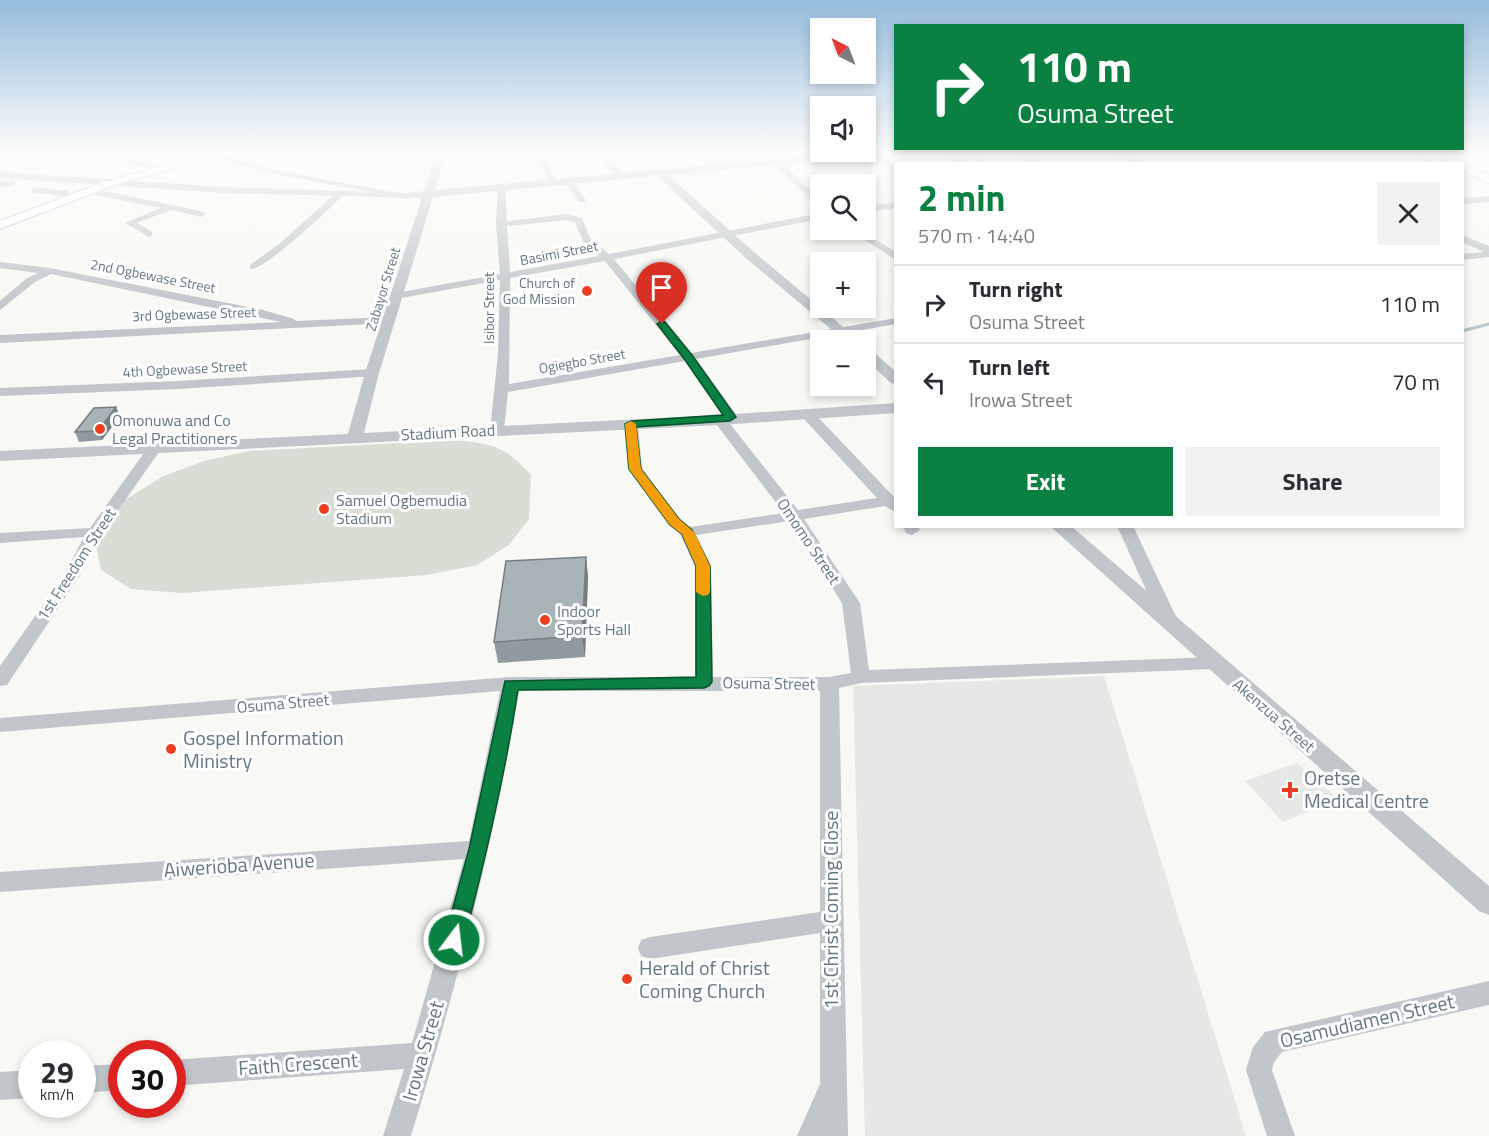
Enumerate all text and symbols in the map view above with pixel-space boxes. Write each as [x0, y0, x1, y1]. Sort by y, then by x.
north arrow [810, 18, 876, 84]
map controls [810, 18, 876, 396]
text: 110 m [1017, 34, 1132, 98]
icon: right [918, 48, 996, 126]
text: Osuma Street [1017, 92, 1173, 133]
button: sound [810, 96, 876, 162]
text: 2 min [918, 170, 1005, 225]
button: search [810, 174, 876, 240]
button: close [1377, 182, 1440, 245]
text: 570 m · 14:40 [918, 220, 1035, 251]
street label: Basimi Street [518, 235, 600, 270]
street label: Zabayor Street [360, 244, 405, 333]
button: + [810, 252, 876, 318]
street label: 2nd Ogbewase Street [89, 253, 218, 298]
pin [636, 262, 687, 324]
icon: arrive [645, 271, 678, 304]
street label: Isibor Street [478, 272, 499, 344]
place label: Church of God Mission [503, 272, 575, 309]
text: Turn right [969, 272, 1063, 306]
marker: Church of God Mission [580, 284, 594, 298]
text: 110 m [1380, 287, 1440, 321]
icon: right [918, 288, 951, 321]
street label: 3rd Ogbewase Street [132, 301, 256, 326]
text: Osuma Street [969, 306, 1085, 337]
button: − [810, 330, 876, 396]
street label: Ogiegbo Street [537, 343, 627, 378]
text: Turn left [969, 350, 1050, 384]
street label: 4th Ogbewase Street [122, 355, 248, 382]
text: 70 m [1392, 365, 1440, 399]
icon: left [918, 366, 951, 399]
text: Irowa Street [969, 384, 1072, 415]
place label: Omonuwa and Co Legal Practitioners [112, 408, 237, 450]
street label: Stadium Road [400, 418, 496, 446]
marker: Omonuwa and Co Legal Practitioners [93, 422, 107, 436]
button: Exit [918, 447, 1173, 516]
button: Share [1185, 447, 1440, 516]
place label: Samuel Ogbemudia Stadium [336, 488, 467, 530]
street label: Omomo Street [771, 493, 847, 589]
marker: Samuel Ogbemudia Stadium [317, 502, 331, 516]
street label: 1st Freedom Street [30, 503, 122, 625]
place label: Indoor Sports Hall [557, 599, 631, 641]
marker: Indoor Sports Hall [538, 613, 552, 627]
street label: Osuma Street [722, 670, 816, 696]
street label: Akenzua Street [1228, 672, 1321, 758]
street label: Osuma Street [236, 687, 331, 719]
place label: Gospel Information Ministry [183, 722, 344, 776]
marker: Gospel Information Ministry [164, 742, 178, 756]
place label: Oretse Medical Centre [1304, 762, 1429, 816]
marker: Oretse Medical Centre [1281, 781, 1299, 799]
street label: 1st Christ Coming Close [815, 811, 846, 1009]
street label: Aiwerioba Avenue [163, 844, 315, 885]
position arrow [422, 908, 486, 972]
place label: Herald of Christ Coming Church [639, 952, 770, 1006]
marker: Herald of Christ Coming Church [620, 972, 634, 986]
street label: Osamudiamen Street [1276, 985, 1457, 1056]
street label: Irowa Street [393, 997, 452, 1105]
speed limit sign: 30 [108, 1040, 186, 1118]
street label: Faith Crescent [237, 1044, 359, 1083]
text: 29 [40, 1049, 74, 1095]
text: km/h [40, 1083, 74, 1106]

